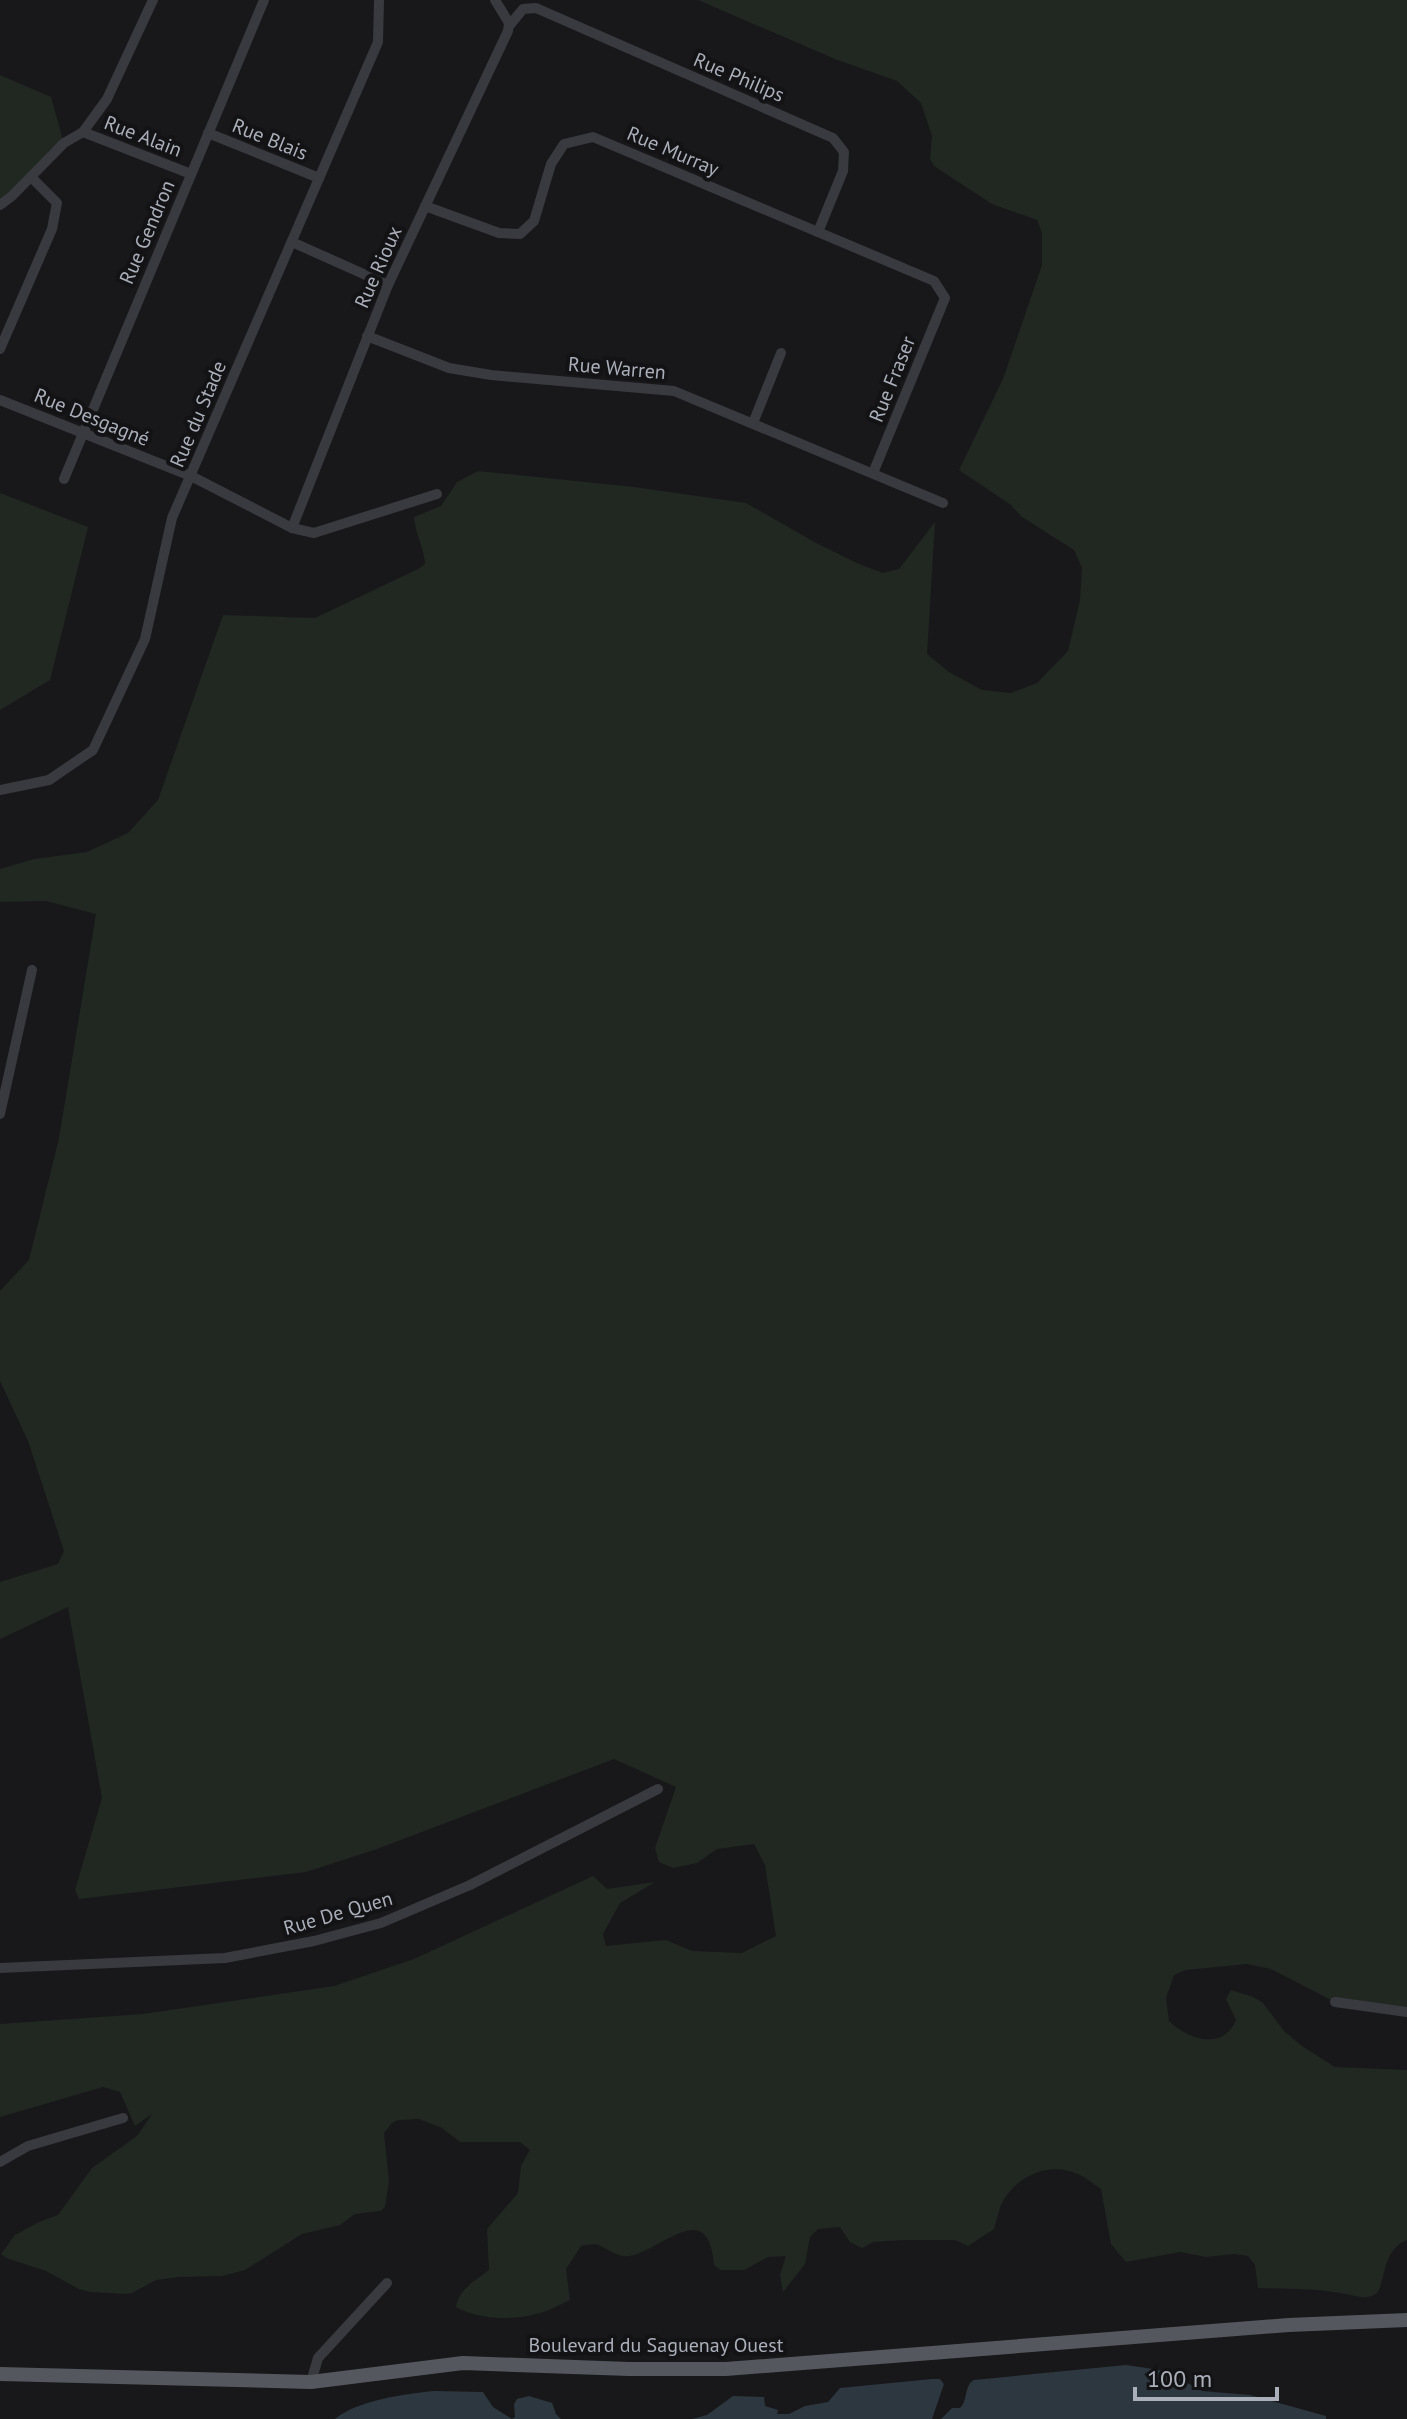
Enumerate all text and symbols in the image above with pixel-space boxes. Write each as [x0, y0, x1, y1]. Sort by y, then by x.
street label: Rue Philips [690, 46, 788, 108]
street label: Rue Alain [100, 109, 186, 163]
street label: Rue Blais [228, 112, 312, 166]
street label: Rue Murray [623, 120, 724, 182]
street label: Rue Gendron [113, 176, 181, 288]
street label: Rue Rioux [348, 222, 408, 312]
street label: Rue Fraser [863, 332, 921, 426]
street label: Rue Warren [567, 351, 667, 385]
street label: Rue du Stade [164, 357, 232, 471]
street label: Rue Desgagné [31, 382, 153, 452]
street label: Rue De Quen [281, 1885, 395, 1941]
street label: Boulevard du Saguenay Ouest [529, 2332, 784, 2358]
scale bar [1135, 2351, 1277, 2401]
text: 100 m [1147, 2363, 1212, 2394]

